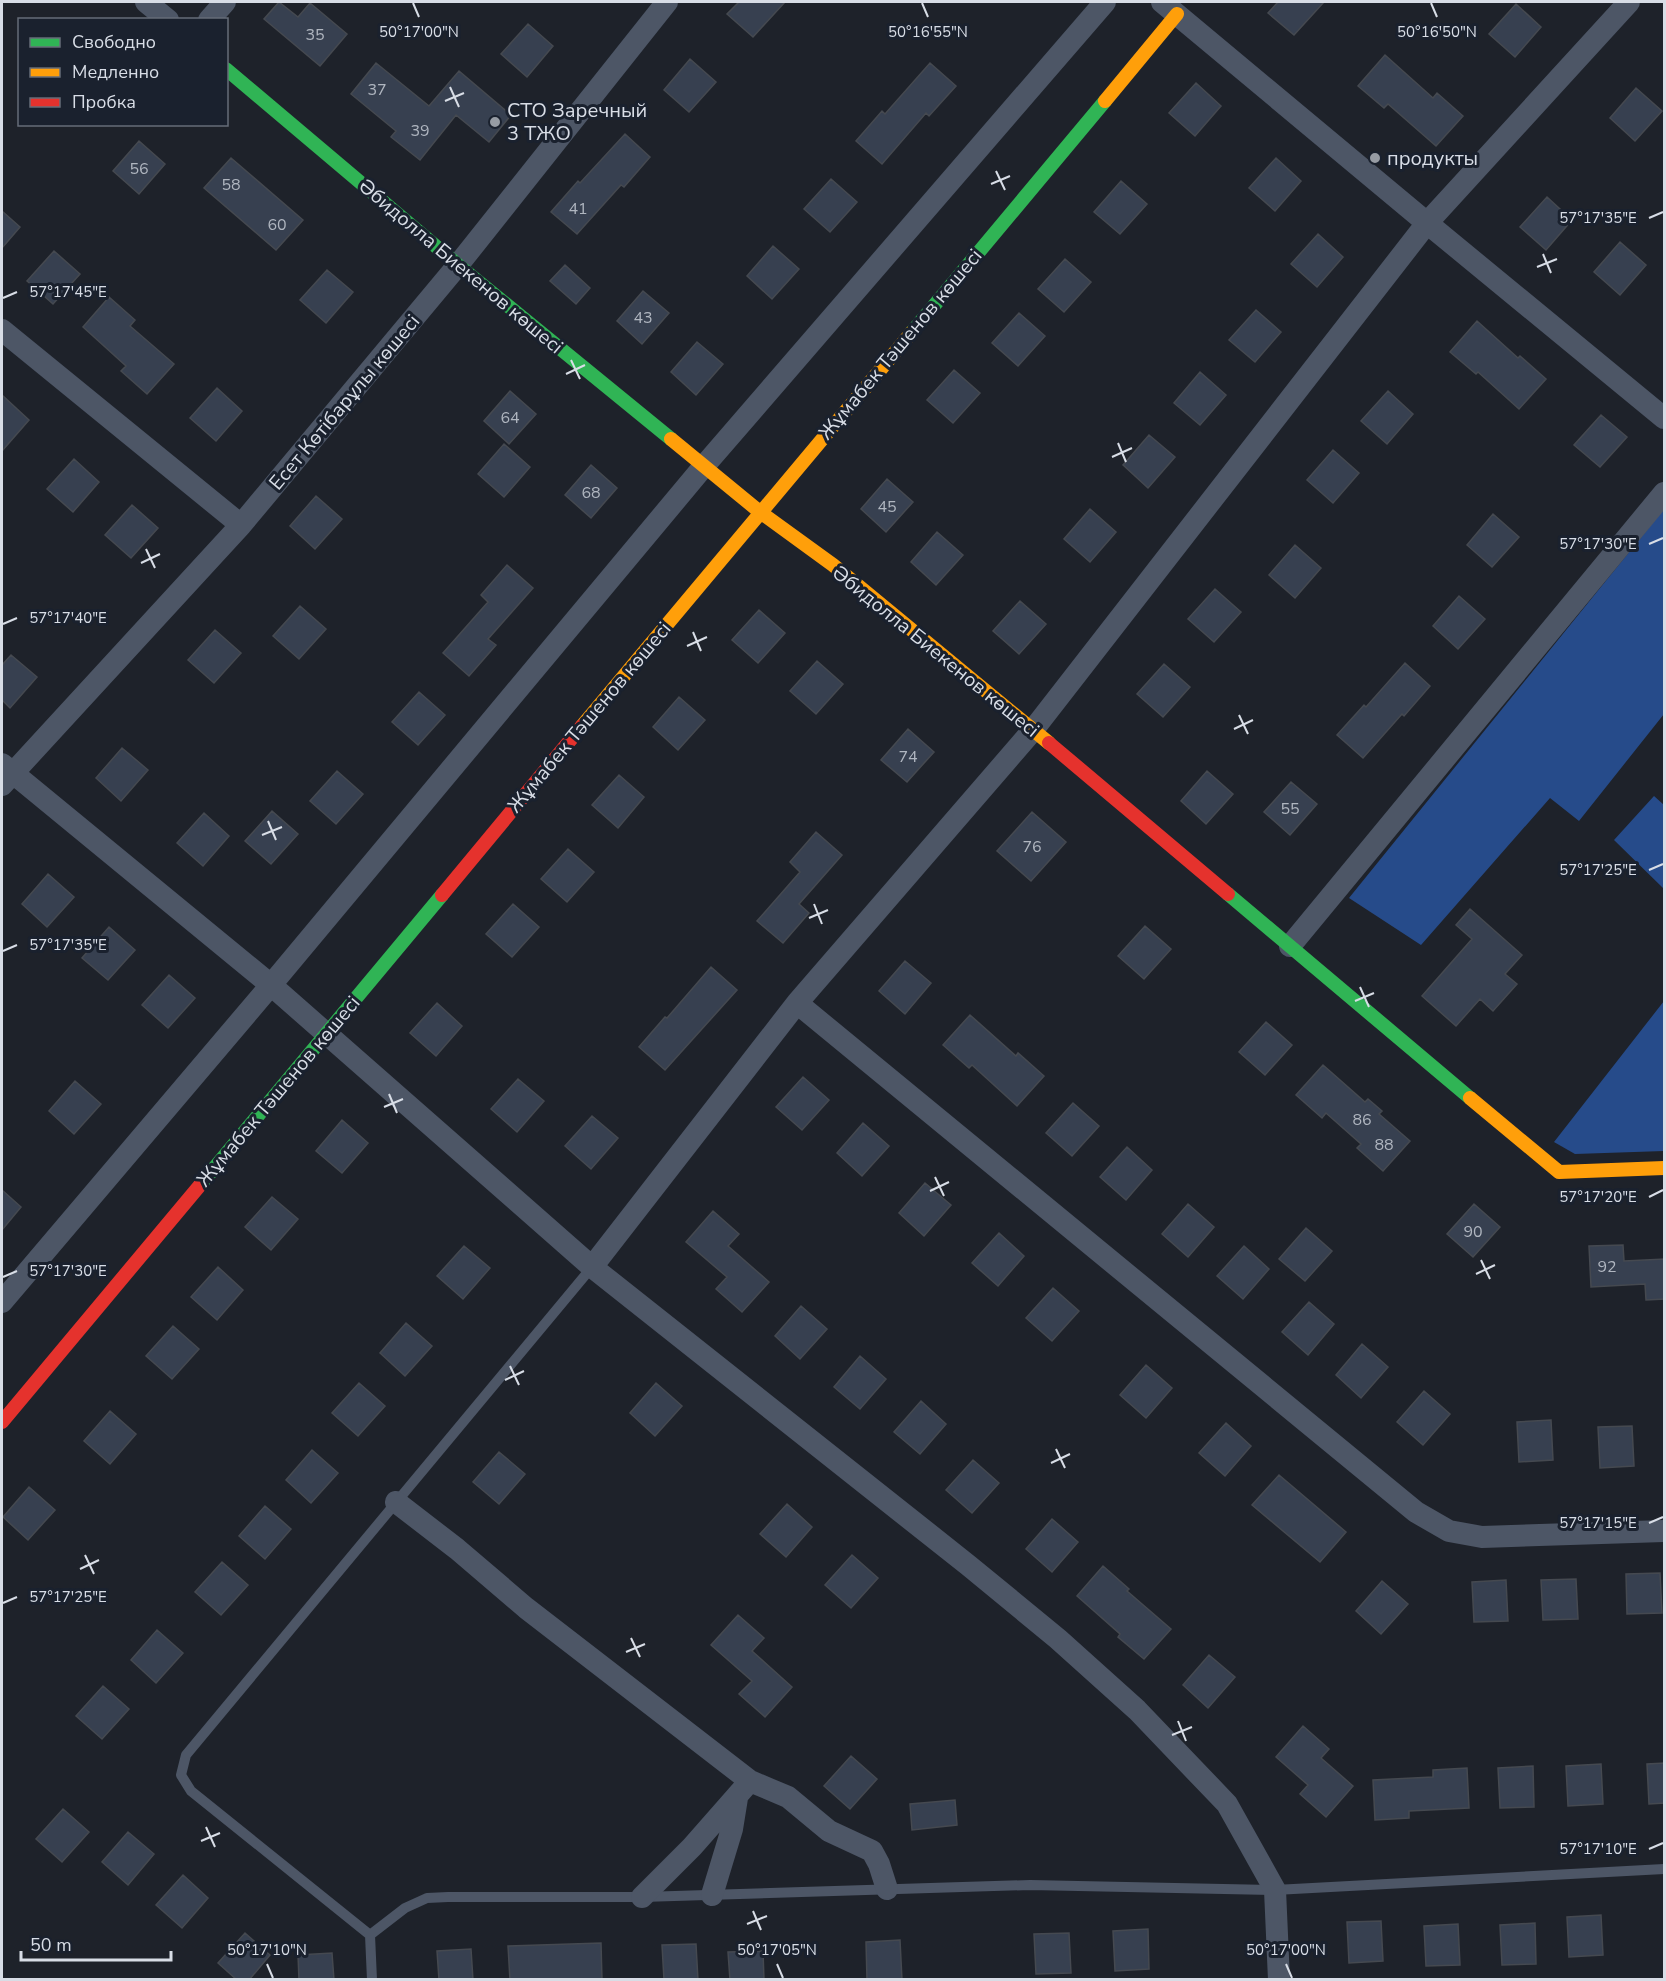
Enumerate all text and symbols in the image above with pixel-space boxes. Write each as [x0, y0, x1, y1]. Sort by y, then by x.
legend [18, 18, 228, 126]
text: 50°17'00"N [379, 22, 459, 42]
text: 50°16'55"N [888, 22, 968, 42]
text: 50°16'50"N [1397, 22, 1477, 42]
house number: 35 [305, 24, 325, 46]
text: Свободно [72, 30, 156, 54]
text: Медленно [72, 60, 159, 84]
house number: 37 [367, 79, 387, 101]
text: Пробка [72, 90, 136, 114]
place label: СТО Заречный 3 ТЖО [507, 97, 647, 147]
marker: СТО Заречный 3 ТЖО [488, 115, 502, 129]
house number: 39 [410, 120, 430, 142]
place label: продукты [1387, 145, 1478, 172]
marker: продукты [1368, 151, 1382, 165]
house number: 56 [129, 158, 149, 180]
street label: Әбидолла Биекенов көшесі [353, 173, 569, 360]
house number: 58 [221, 174, 241, 196]
house number: 41 [568, 198, 588, 220]
text: 57°17'35"E [1559, 208, 1637, 228]
house number: 60 [267, 214, 287, 236]
street label: Жұмабек Тәшенов көшесі [812, 243, 988, 445]
text: 57°17'45"E [29, 282, 107, 302]
house number: 43 [633, 307, 653, 329]
street label: Есет Көтібарұлы көшесі [263, 309, 426, 496]
house number: 64 [500, 407, 520, 429]
house number: 68 [581, 482, 601, 504]
house number: 45 [877, 496, 897, 518]
text: 57°17'30"E [1559, 534, 1637, 554]
street label: Әбидолла Биекенов көшесі [826, 559, 1045, 743]
text: 57°17'40"E [29, 608, 107, 628]
street label: Жұмабек Тәшенов көшесі [501, 616, 677, 818]
house number: 74 [898, 746, 918, 768]
house number: 55 [1280, 798, 1300, 820]
house number: 76 [1022, 836, 1042, 858]
text: 57°17'25"E [1559, 860, 1637, 880]
text: 57°17'35"E [29, 935, 107, 955]
street label: Жұмабек Тәшенов көшесі [190, 990, 366, 1192]
house number: 86 [1352, 1109, 1372, 1131]
house number: 88 [1374, 1134, 1394, 1156]
text: 57°17'20"E [1559, 1187, 1637, 1207]
house number: 90 [1463, 1221, 1483, 1243]
house number: 92 [1597, 1256, 1617, 1278]
text: 57°17'30"E [29, 1261, 107, 1281]
text: 57°17'15"E [1559, 1513, 1637, 1533]
text: 57°17'25"E [29, 1587, 107, 1607]
text: 57°17'10"E [1559, 1839, 1637, 1859]
scale bar [21, 1924, 171, 1962]
text: 50 m [30, 1933, 72, 1957]
text: 50°17'10"N [227, 1940, 307, 1960]
text: 50°17'05"N [737, 1940, 817, 1960]
text: 50°17'00"N [1246, 1940, 1326, 1960]

